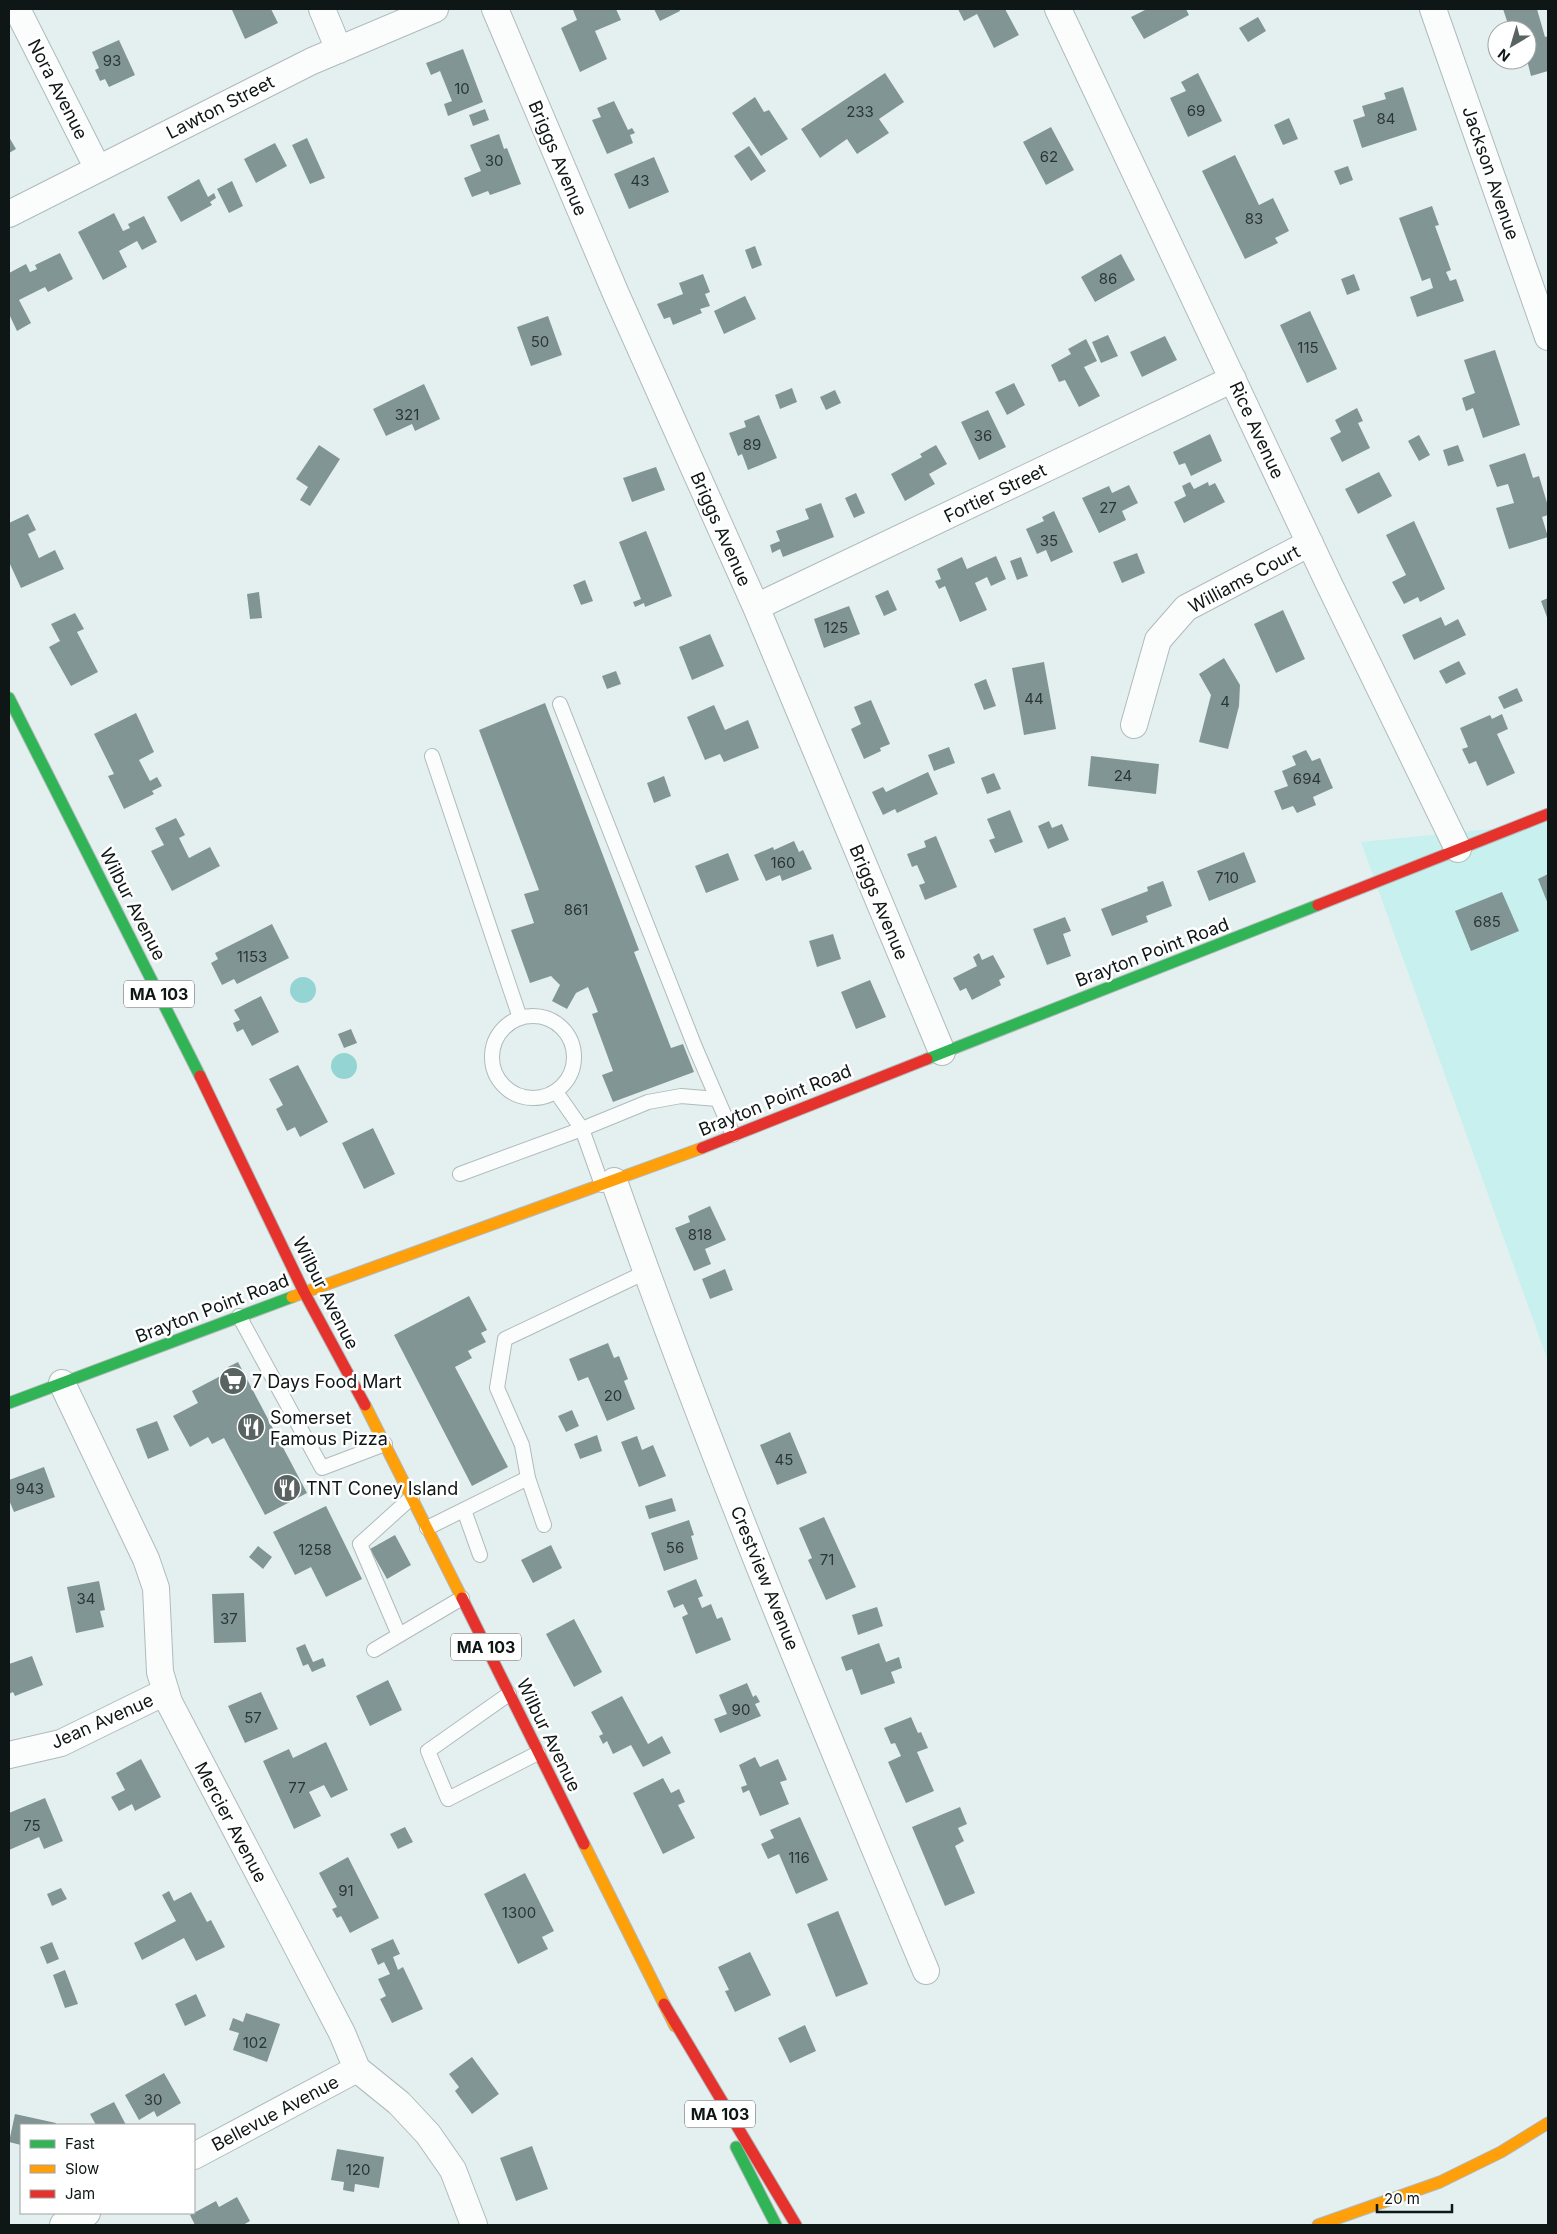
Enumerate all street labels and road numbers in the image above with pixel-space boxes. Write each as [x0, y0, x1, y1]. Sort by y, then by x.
street label: Nora Avenue [24, 35, 92, 143]
street label: Lawton Street [163, 71, 277, 143]
street label: Briggs Avenue [524, 97, 592, 219]
street label: Jackson Avenue [1458, 104, 1524, 242]
street label: Rice Avenue [1225, 378, 1289, 482]
street label: Fortier Street [940, 459, 1050, 527]
street label: Briggs Avenue [686, 469, 756, 589]
street label: Williams Court [1185, 541, 1303, 617]
street label: Briggs Avenue [845, 841, 913, 963]
street label: Wilbur Avenue [96, 844, 170, 964]
street label: Brayton Point Road [1072, 913, 1232, 991]
road number: MA 103 [124, 981, 194, 1008]
street label: Brayton Point Road [696, 1060, 854, 1140]
street label: Wilbur Avenue [289, 1233, 363, 1353]
street label: Brayton Point Road [132, 1269, 292, 1347]
street label: Crestview Avenue [727, 1503, 803, 1653]
road number: MA 103 [451, 1634, 521, 1660]
street label: Wilbur Avenue [513, 1675, 585, 1795]
street label: Jean Avenue [47, 1689, 157, 1753]
street label: Mercier Avenue [190, 1758, 272, 1886]
street label: Bellevue Avenue [208, 2071, 342, 2155]
road number: MA 103 [685, 2100, 755, 2128]

